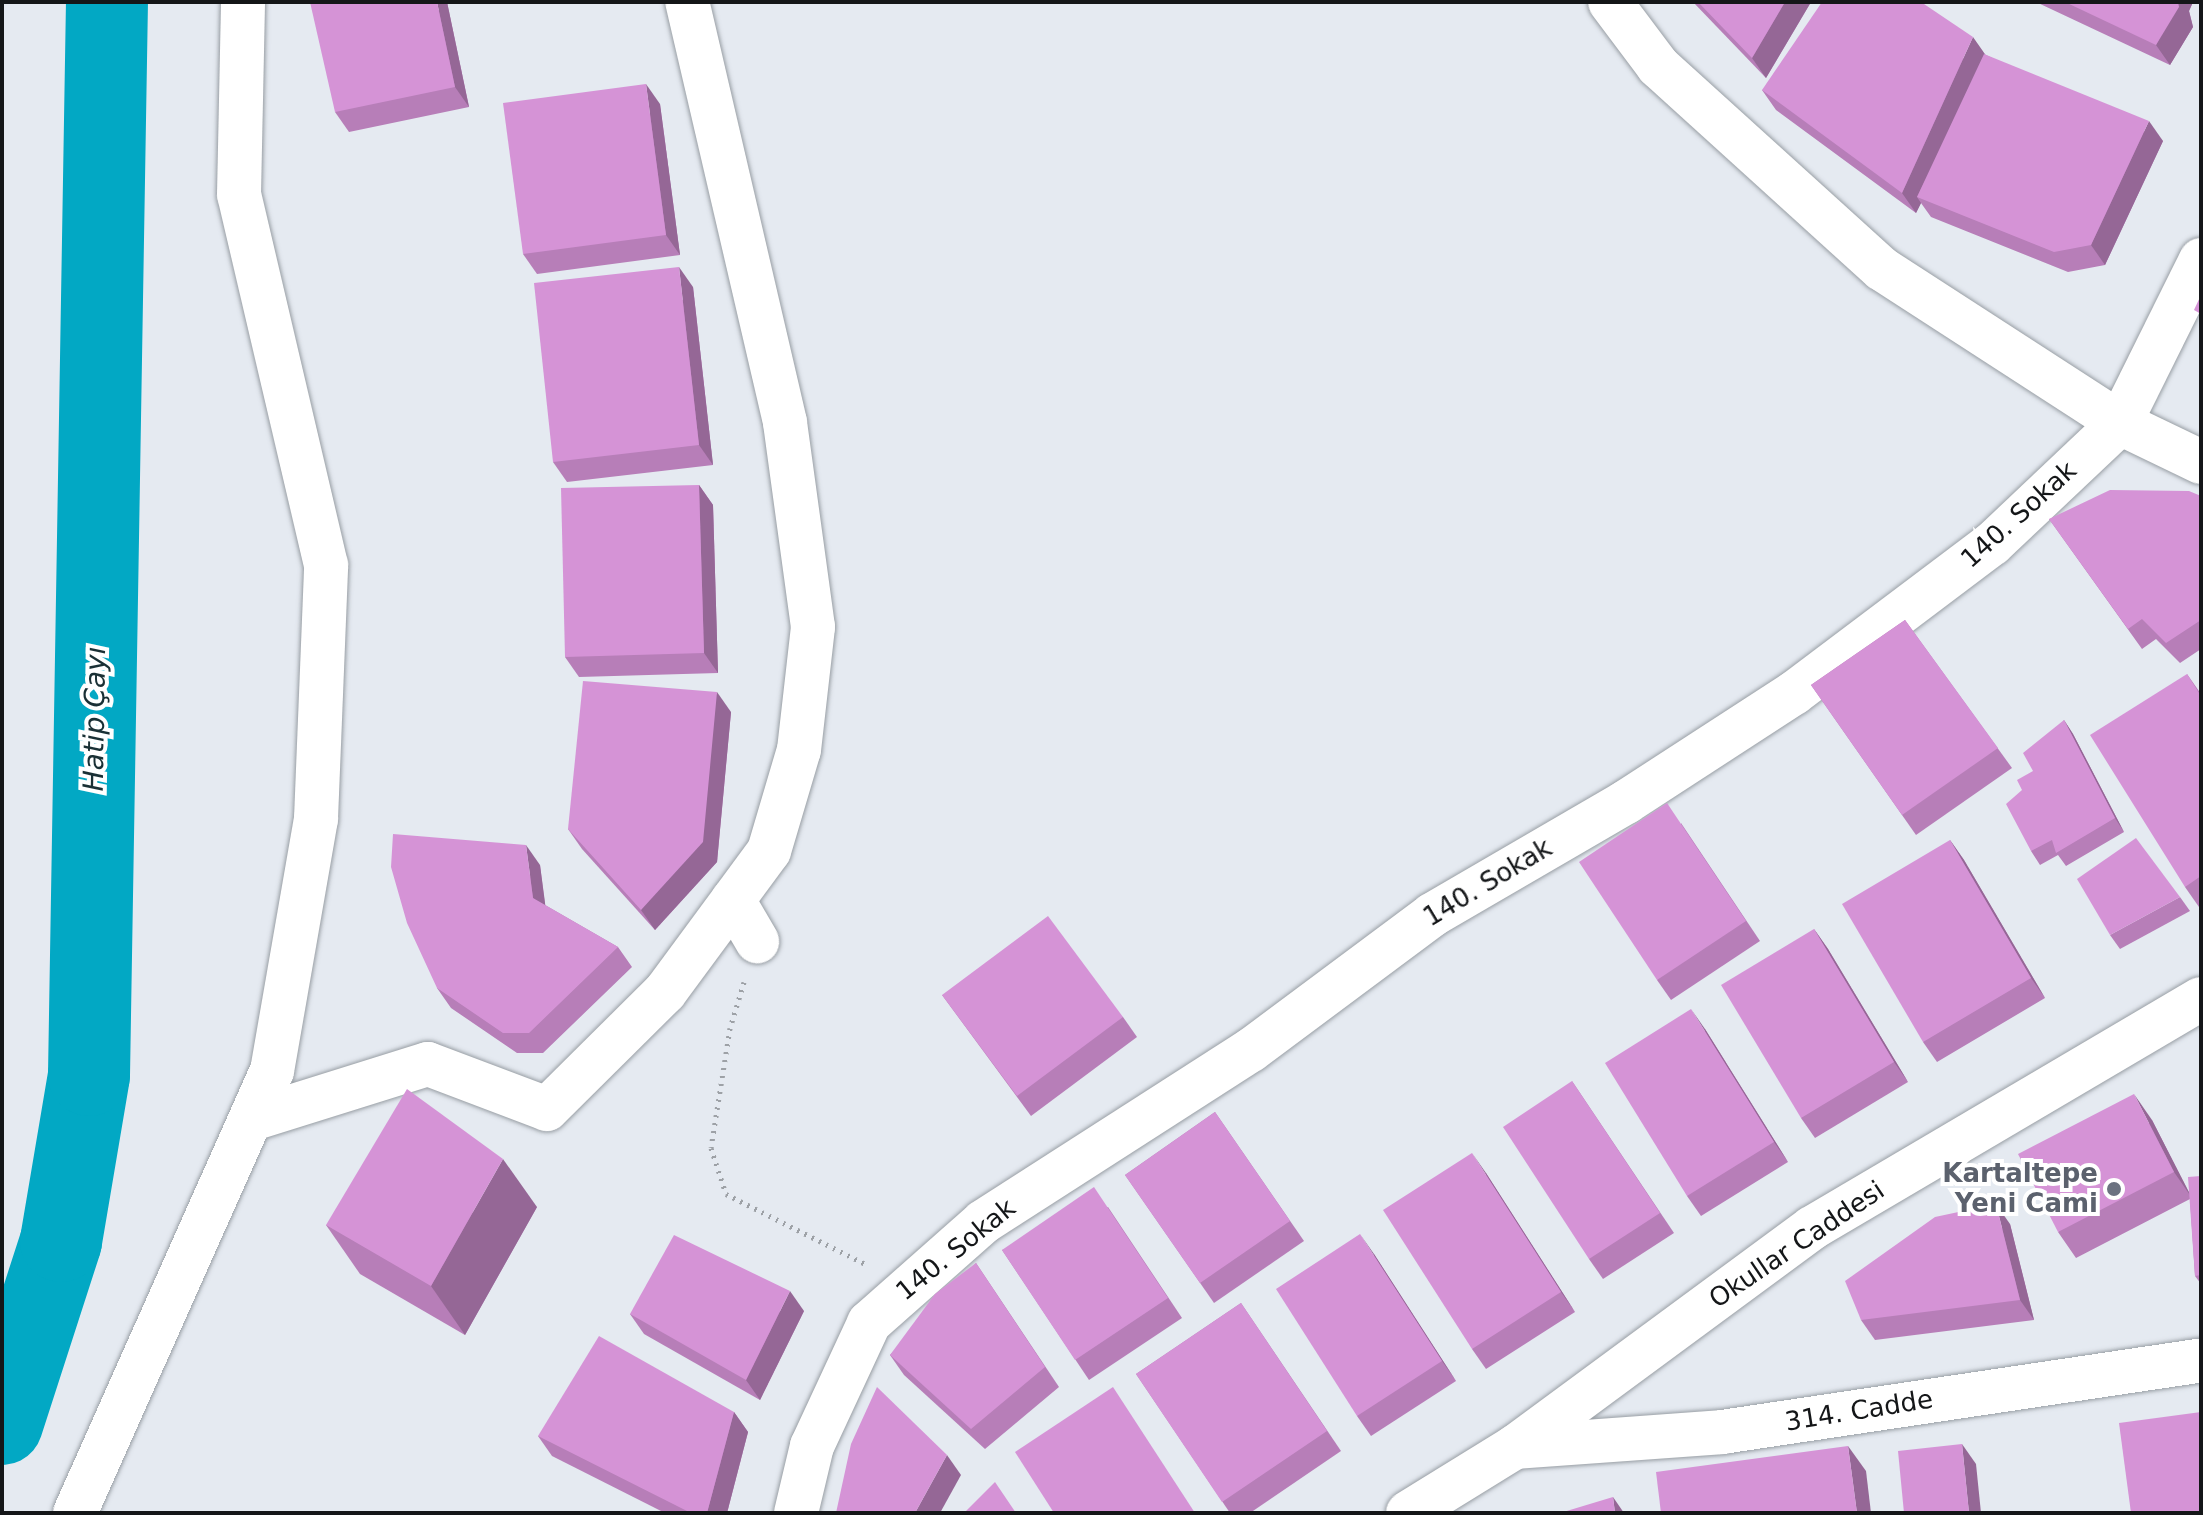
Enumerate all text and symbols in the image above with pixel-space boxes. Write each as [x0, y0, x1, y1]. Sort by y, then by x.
street label: 140. Sokak [1955, 455, 2083, 575]
water label: Hatip Çayı [77, 646, 113, 792]
street label: 140. Sokak [1418, 833, 1558, 933]
place label: Kartaltepe Yeni Cami [1942, 1158, 2098, 1220]
street label: Okullar Caddesi [1704, 1175, 1890, 1315]
marker: Kartaltepe Yeni Cami [2105, 1180, 2123, 1198]
street label: 140. Sokak [890, 1193, 1022, 1307]
street label: 314. Cadde [1783, 1384, 1935, 1438]

